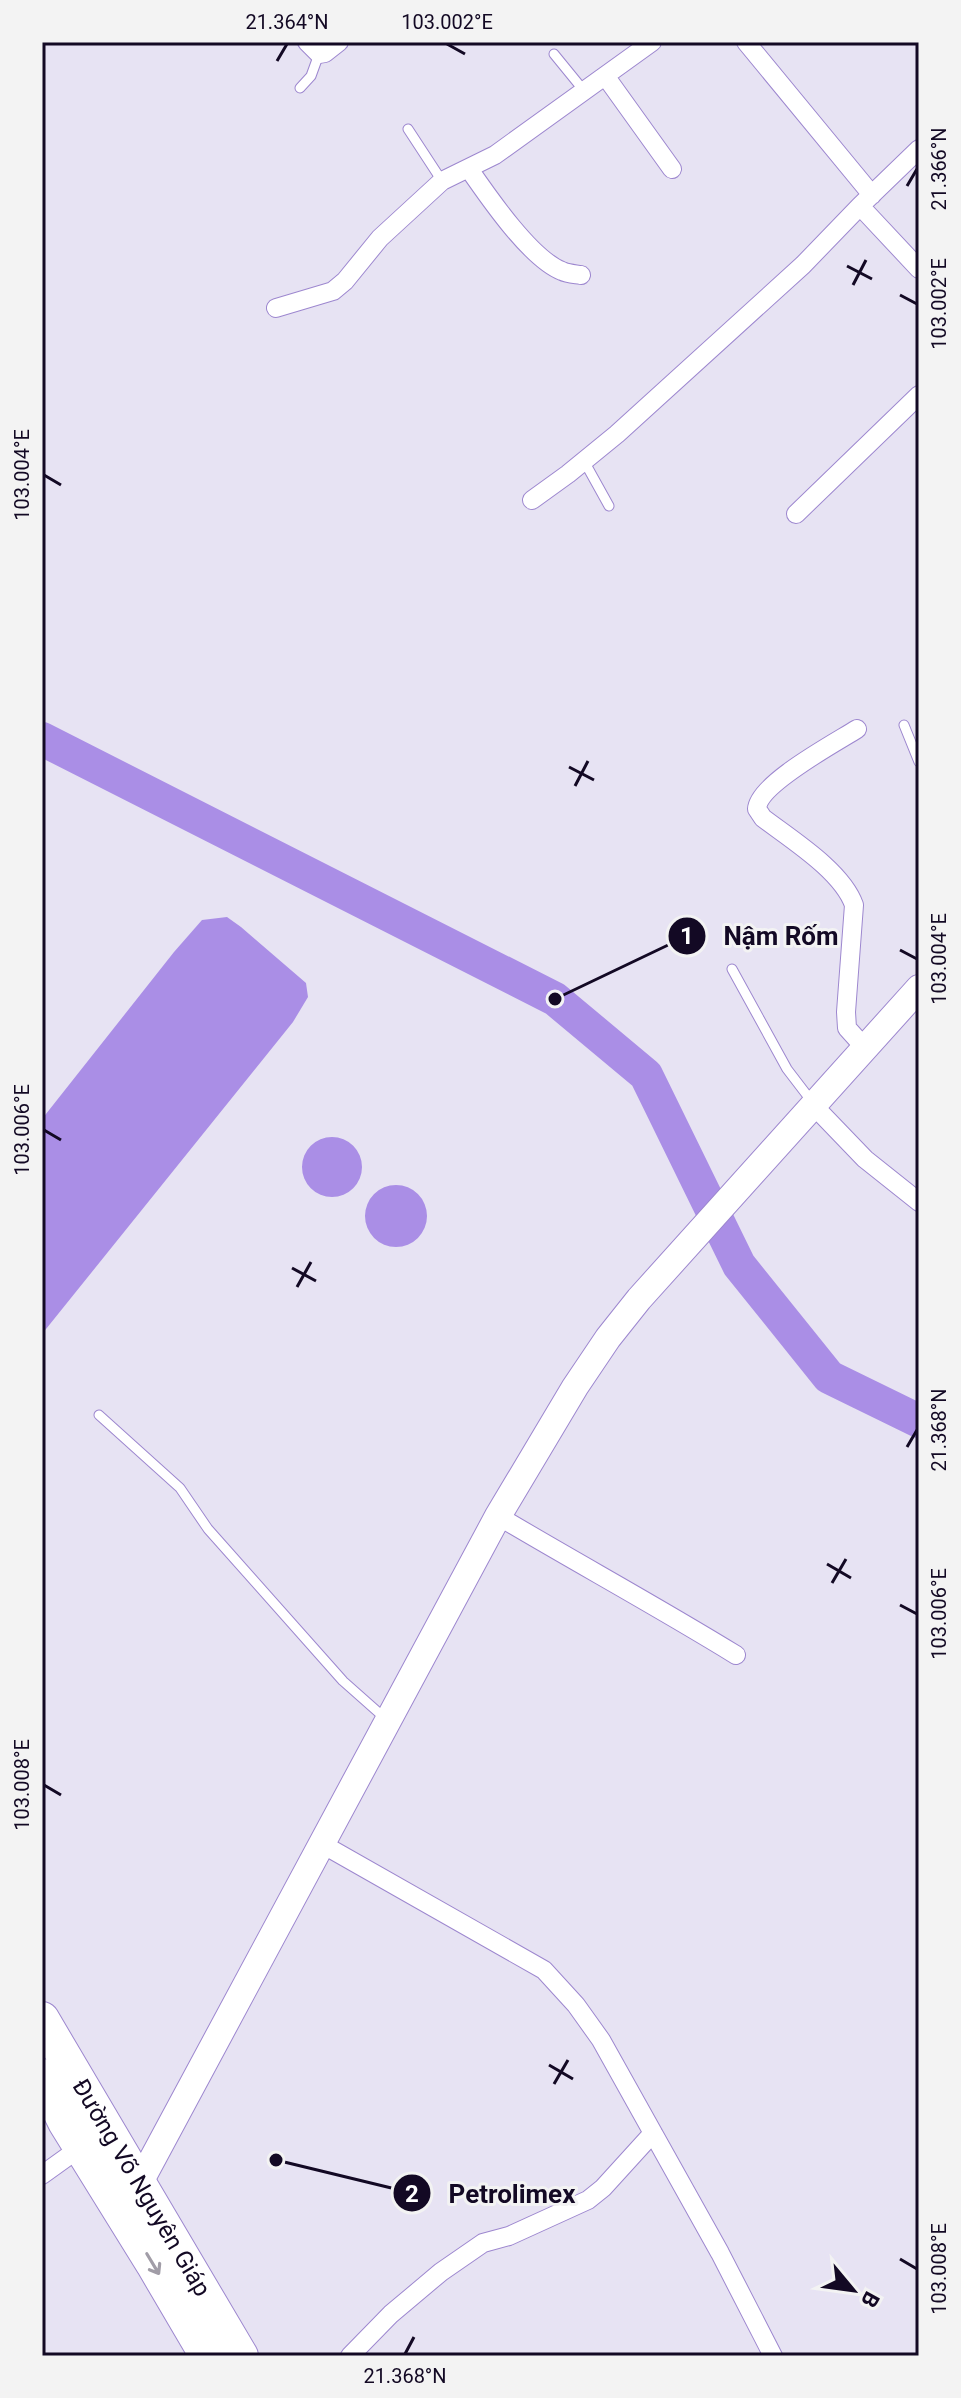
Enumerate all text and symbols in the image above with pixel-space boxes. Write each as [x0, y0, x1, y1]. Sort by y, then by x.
text: 21.364°N [245, 10, 329, 34]
text: 103.002°E [401, 10, 493, 34]
text: 21.366°N [927, 127, 951, 211]
text: 103.002°E [927, 258, 951, 350]
text: 103.004°E [10, 429, 34, 521]
callout: Nậm Rốm [667, 911, 854, 961]
text: 103.004°E [927, 913, 951, 1005]
text: Nậm Rốm [723, 921, 839, 951]
text: 1 [680, 922, 694, 950]
text: 103.006°E [10, 1084, 34, 1176]
text: 21.368°N [927, 1388, 951, 1472]
text: 103.006°E [927, 1568, 951, 1660]
text: 103.008°E [10, 1739, 34, 1831]
street label: Đường Võ Nguyên Giáp [67, 2074, 217, 2301]
callout: Petrolimex [392, 2168, 591, 2218]
text: Petrolimex [449, 2179, 576, 2209]
text: 2 [405, 2180, 419, 2208]
text: 103.008°E [927, 2223, 951, 2315]
north arrow [813, 2250, 893, 2330]
one-way arrow [145, 2252, 161, 2275]
text: B [856, 2287, 884, 2312]
text: 21.368°N [363, 2364, 447, 2388]

